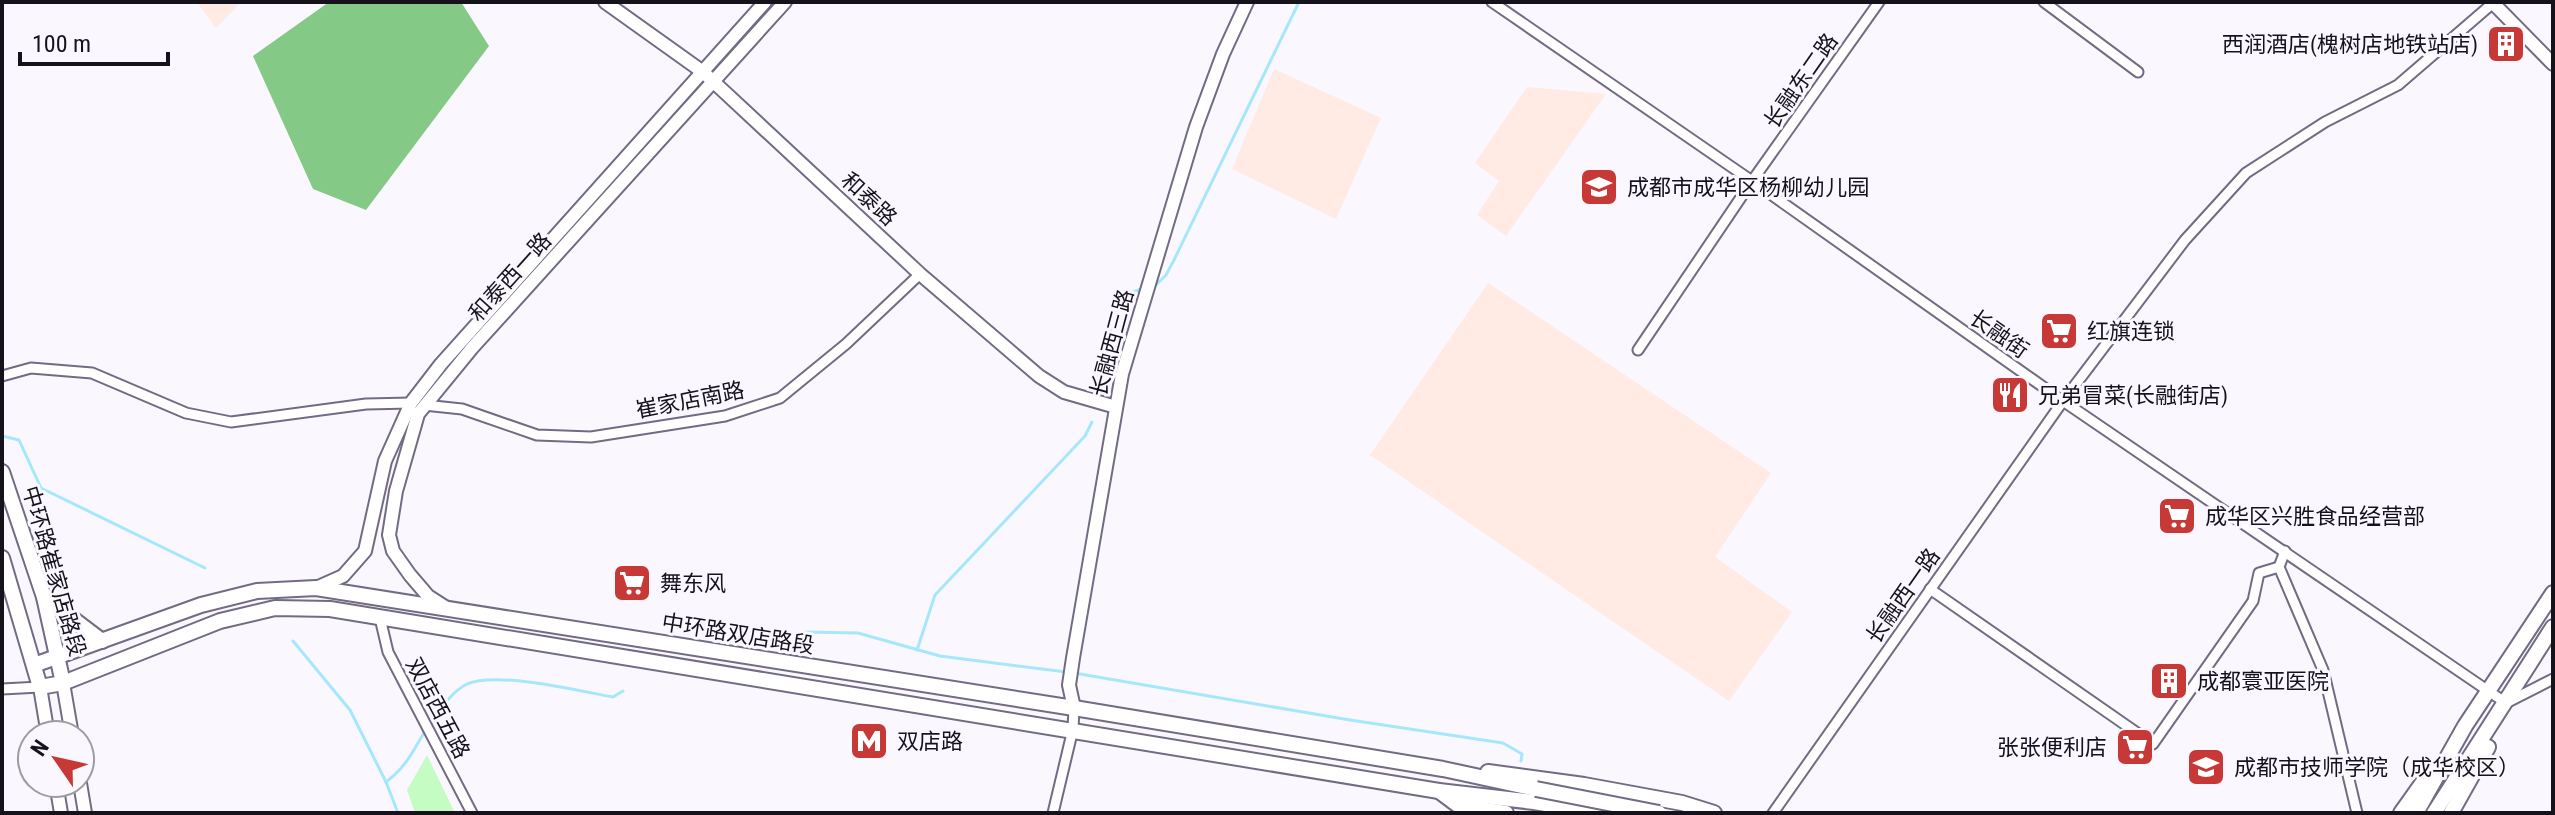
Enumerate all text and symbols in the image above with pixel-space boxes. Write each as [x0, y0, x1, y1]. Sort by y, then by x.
scale bar [20, 16, 168, 66]
building icon: 西润酒店(槐树店地铁站店) [2485, 23, 2527, 65]
street label: 长融东二路 [1759, 29, 1843, 133]
text: 100 m [32, 30, 91, 58]
place label: 西润酒店(槐树店地铁站店) [2222, 32, 2478, 58]
school or university icon: 成都市成华区杨柳幼儿园 [1578, 166, 1620, 208]
street label: 和泰路 [836, 167, 902, 231]
place label: 成都市成华区杨柳幼儿园 [1627, 175, 1869, 200]
street label: 和泰西一路 [464, 228, 556, 326]
street label: 长融西三路 [1086, 287, 1138, 399]
street label: 长融街 [1965, 305, 2033, 363]
supermarket icon: 红旗连锁 [2038, 310, 2080, 352]
place label: 红旗连锁 [2087, 319, 2175, 344]
restaurant icon: 兄弟冒菜(长融街店) [1989, 374, 2031, 416]
street label: 崔家店南路 [634, 377, 746, 423]
place label: 兄弟冒菜(长融街店) [2038, 383, 2228, 409]
street label: 中环路崔家店路段 [18, 483, 90, 659]
supermarket icon: 成华区兴胜食品经营部 [2156, 495, 2198, 537]
place label: 成华区兴胜食品经营部 [2205, 504, 2425, 529]
street label: 长融西一路 [1861, 544, 1945, 648]
supermarket icon: 舞东风 [611, 562, 653, 604]
place label: 舞东风 [660, 571, 726, 596]
street label: 中环路双店路段 [660, 610, 816, 658]
street label: 双店西五路 [401, 654, 475, 762]
building icon: 成都寰亚医院 [2148, 660, 2190, 702]
place label: 成都寰亚医院 [2197, 669, 2329, 694]
north arrow [16, 719, 96, 799]
metro station icon: 双店路 [848, 720, 890, 762]
supermarket icon: 张张便利店 [2114, 726, 2156, 768]
place label: 双店路 [897, 729, 963, 754]
place label: 张张便利店 [1997, 735, 2107, 760]
text: N [26, 736, 54, 761]
school or university icon: 成都市技师学院（成华校区） [2185, 746, 2227, 788]
place label: 成都市技师学院（成华校区） [2234, 755, 2520, 780]

